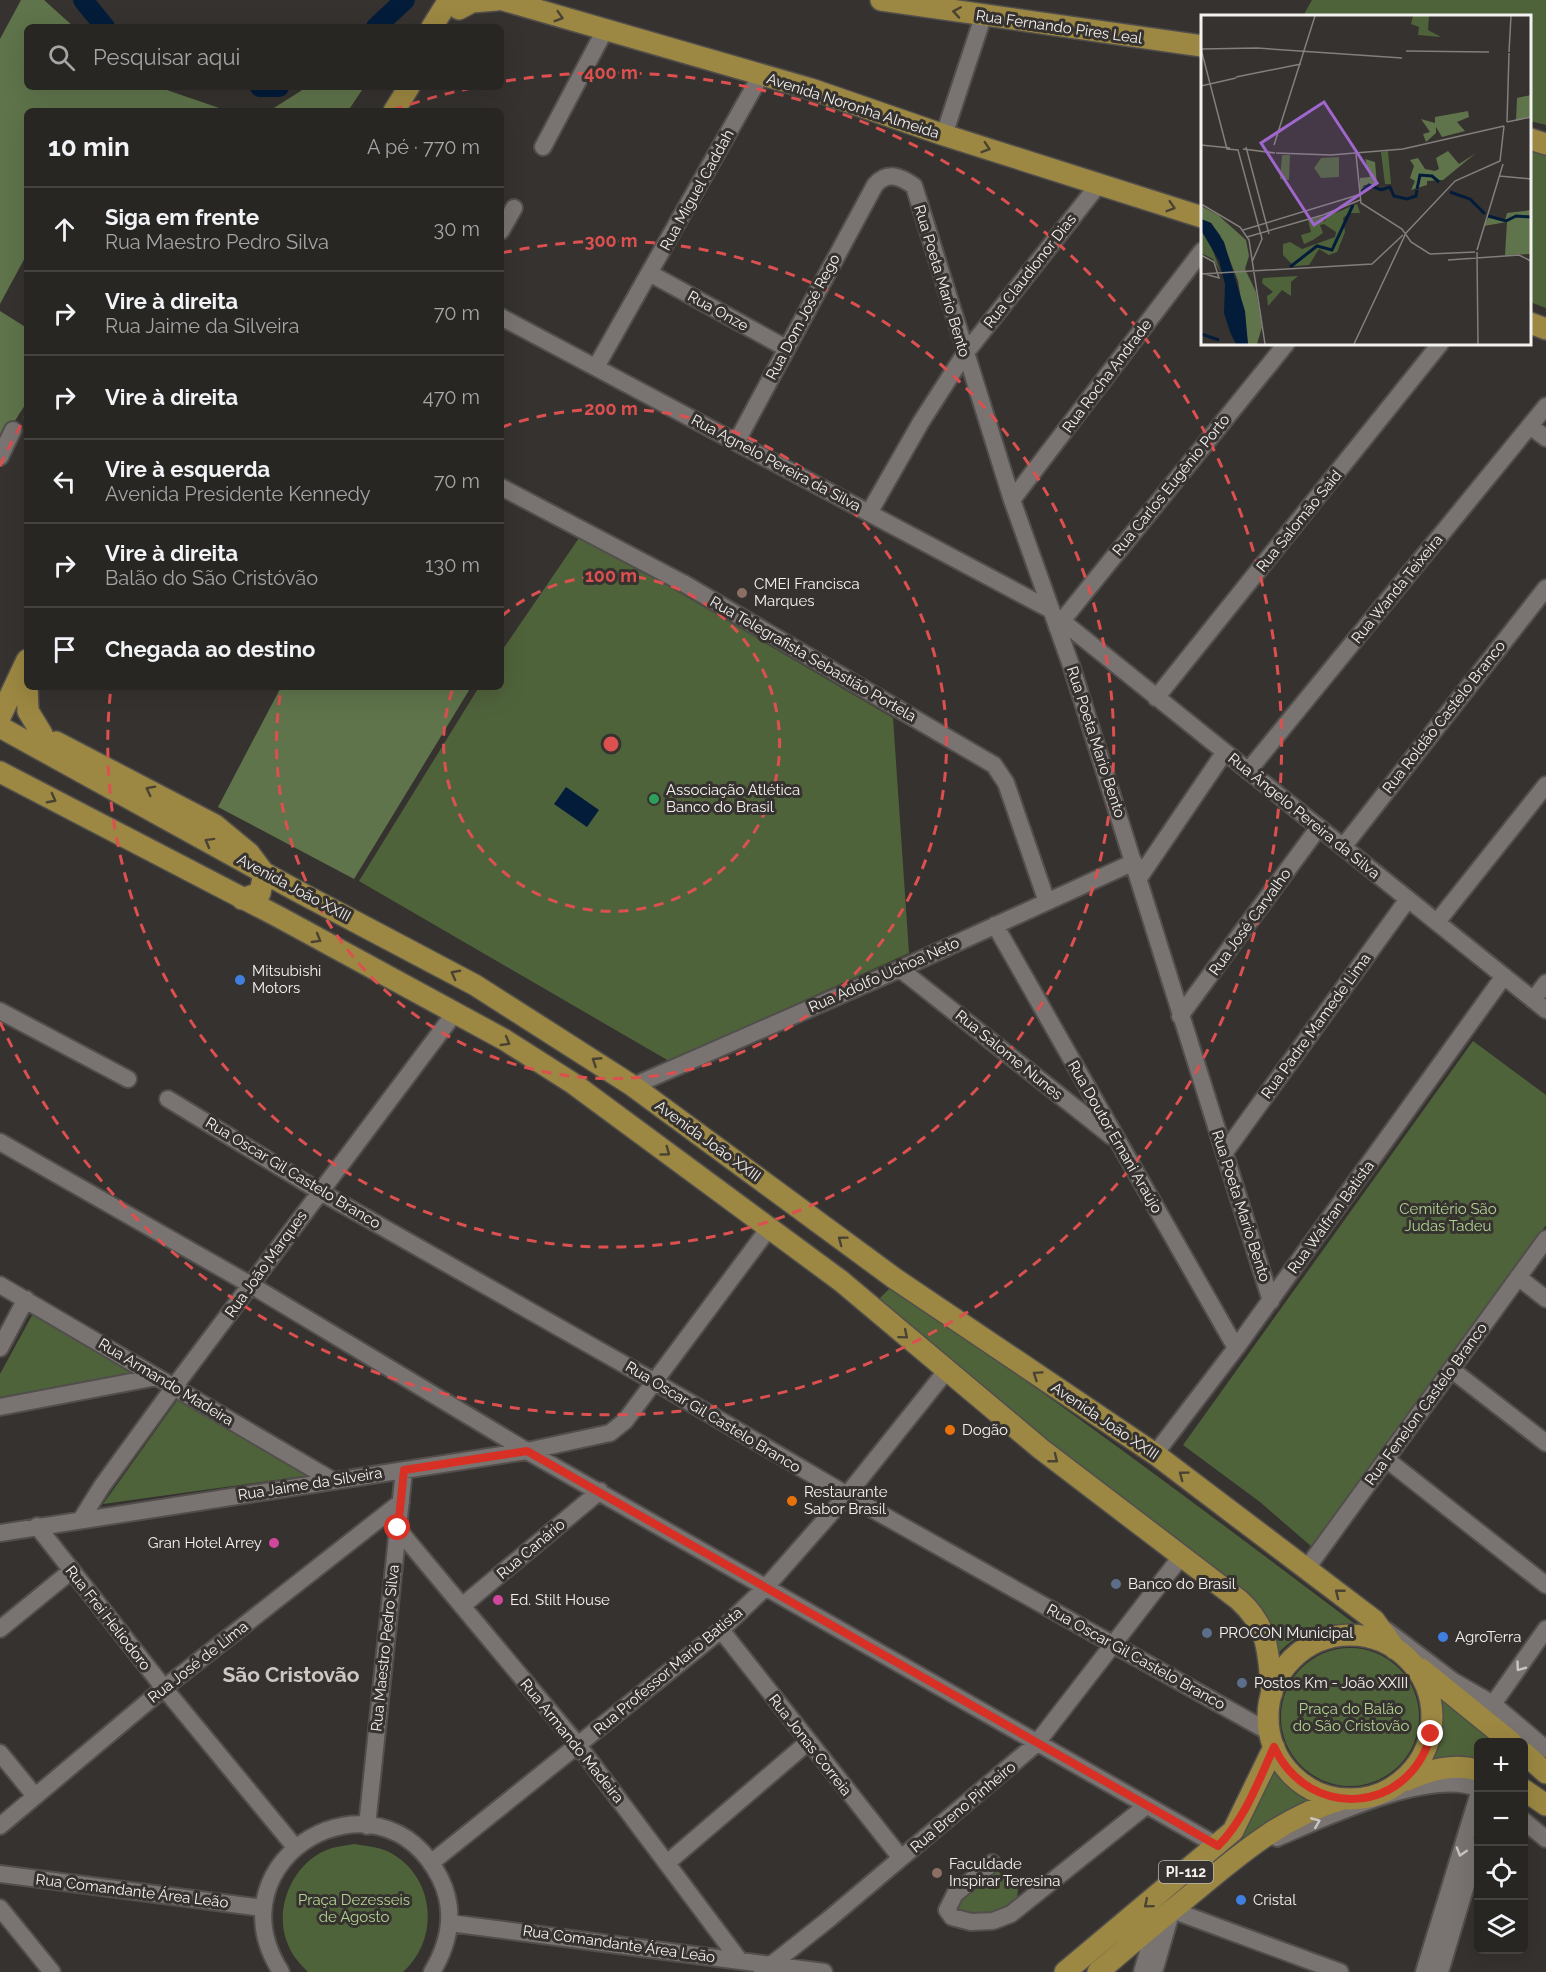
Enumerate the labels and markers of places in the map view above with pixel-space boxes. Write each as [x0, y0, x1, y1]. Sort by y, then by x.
place label: CMEI Francisca Marques [754, 575, 860, 610]
marker: CMEI Francisca Marques [735, 586, 749, 600]
centre of rings [601, 734, 621, 754]
place label: Associação Atlética Banco do Brasil [666, 781, 800, 816]
marker: Associação Atlética Banco do Brasil [647, 792, 661, 806]
place label: Mitsubishi Motors [252, 962, 321, 997]
marker: Mitsubishi Motors [233, 973, 247, 987]
place label: Dogão [962, 1421, 1008, 1439]
marker: Dogão [943, 1423, 957, 1437]
place label: Restaurante Sabor Brasil [804, 1483, 888, 1518]
marker: Restaurante Sabor Brasil [785, 1494, 799, 1508]
place label: Gran Hotel Arrey [148, 1534, 262, 1552]
marker: Gran Hotel Arrey [267, 1536, 281, 1550]
place label: Banco do Brasil [1128, 1575, 1237, 1593]
marker: Banco do Brasil [1109, 1577, 1123, 1591]
place label: Ed. Stilt House [510, 1591, 610, 1609]
marker: Ed. Stilt House [491, 1593, 505, 1607]
place label: PROCON Municipal [1219, 1624, 1354, 1642]
marker: PROCON Municipal [1200, 1626, 1214, 1640]
place label: AgroTerra [1455, 1628, 1521, 1646]
marker: AgroTerra [1436, 1630, 1450, 1644]
place label: Postos Km - João XXIII [1254, 1674, 1408, 1692]
marker: Postos Km - João XXIII [1235, 1676, 1249, 1690]
place label: Faculdade Inspirar Teresina [949, 1855, 1060, 1890]
marker: Faculdade Inspirar Teresina [930, 1866, 944, 1880]
place label: Cristal [1253, 1891, 1297, 1909]
marker: Cristal [1234, 1893, 1248, 1907]

